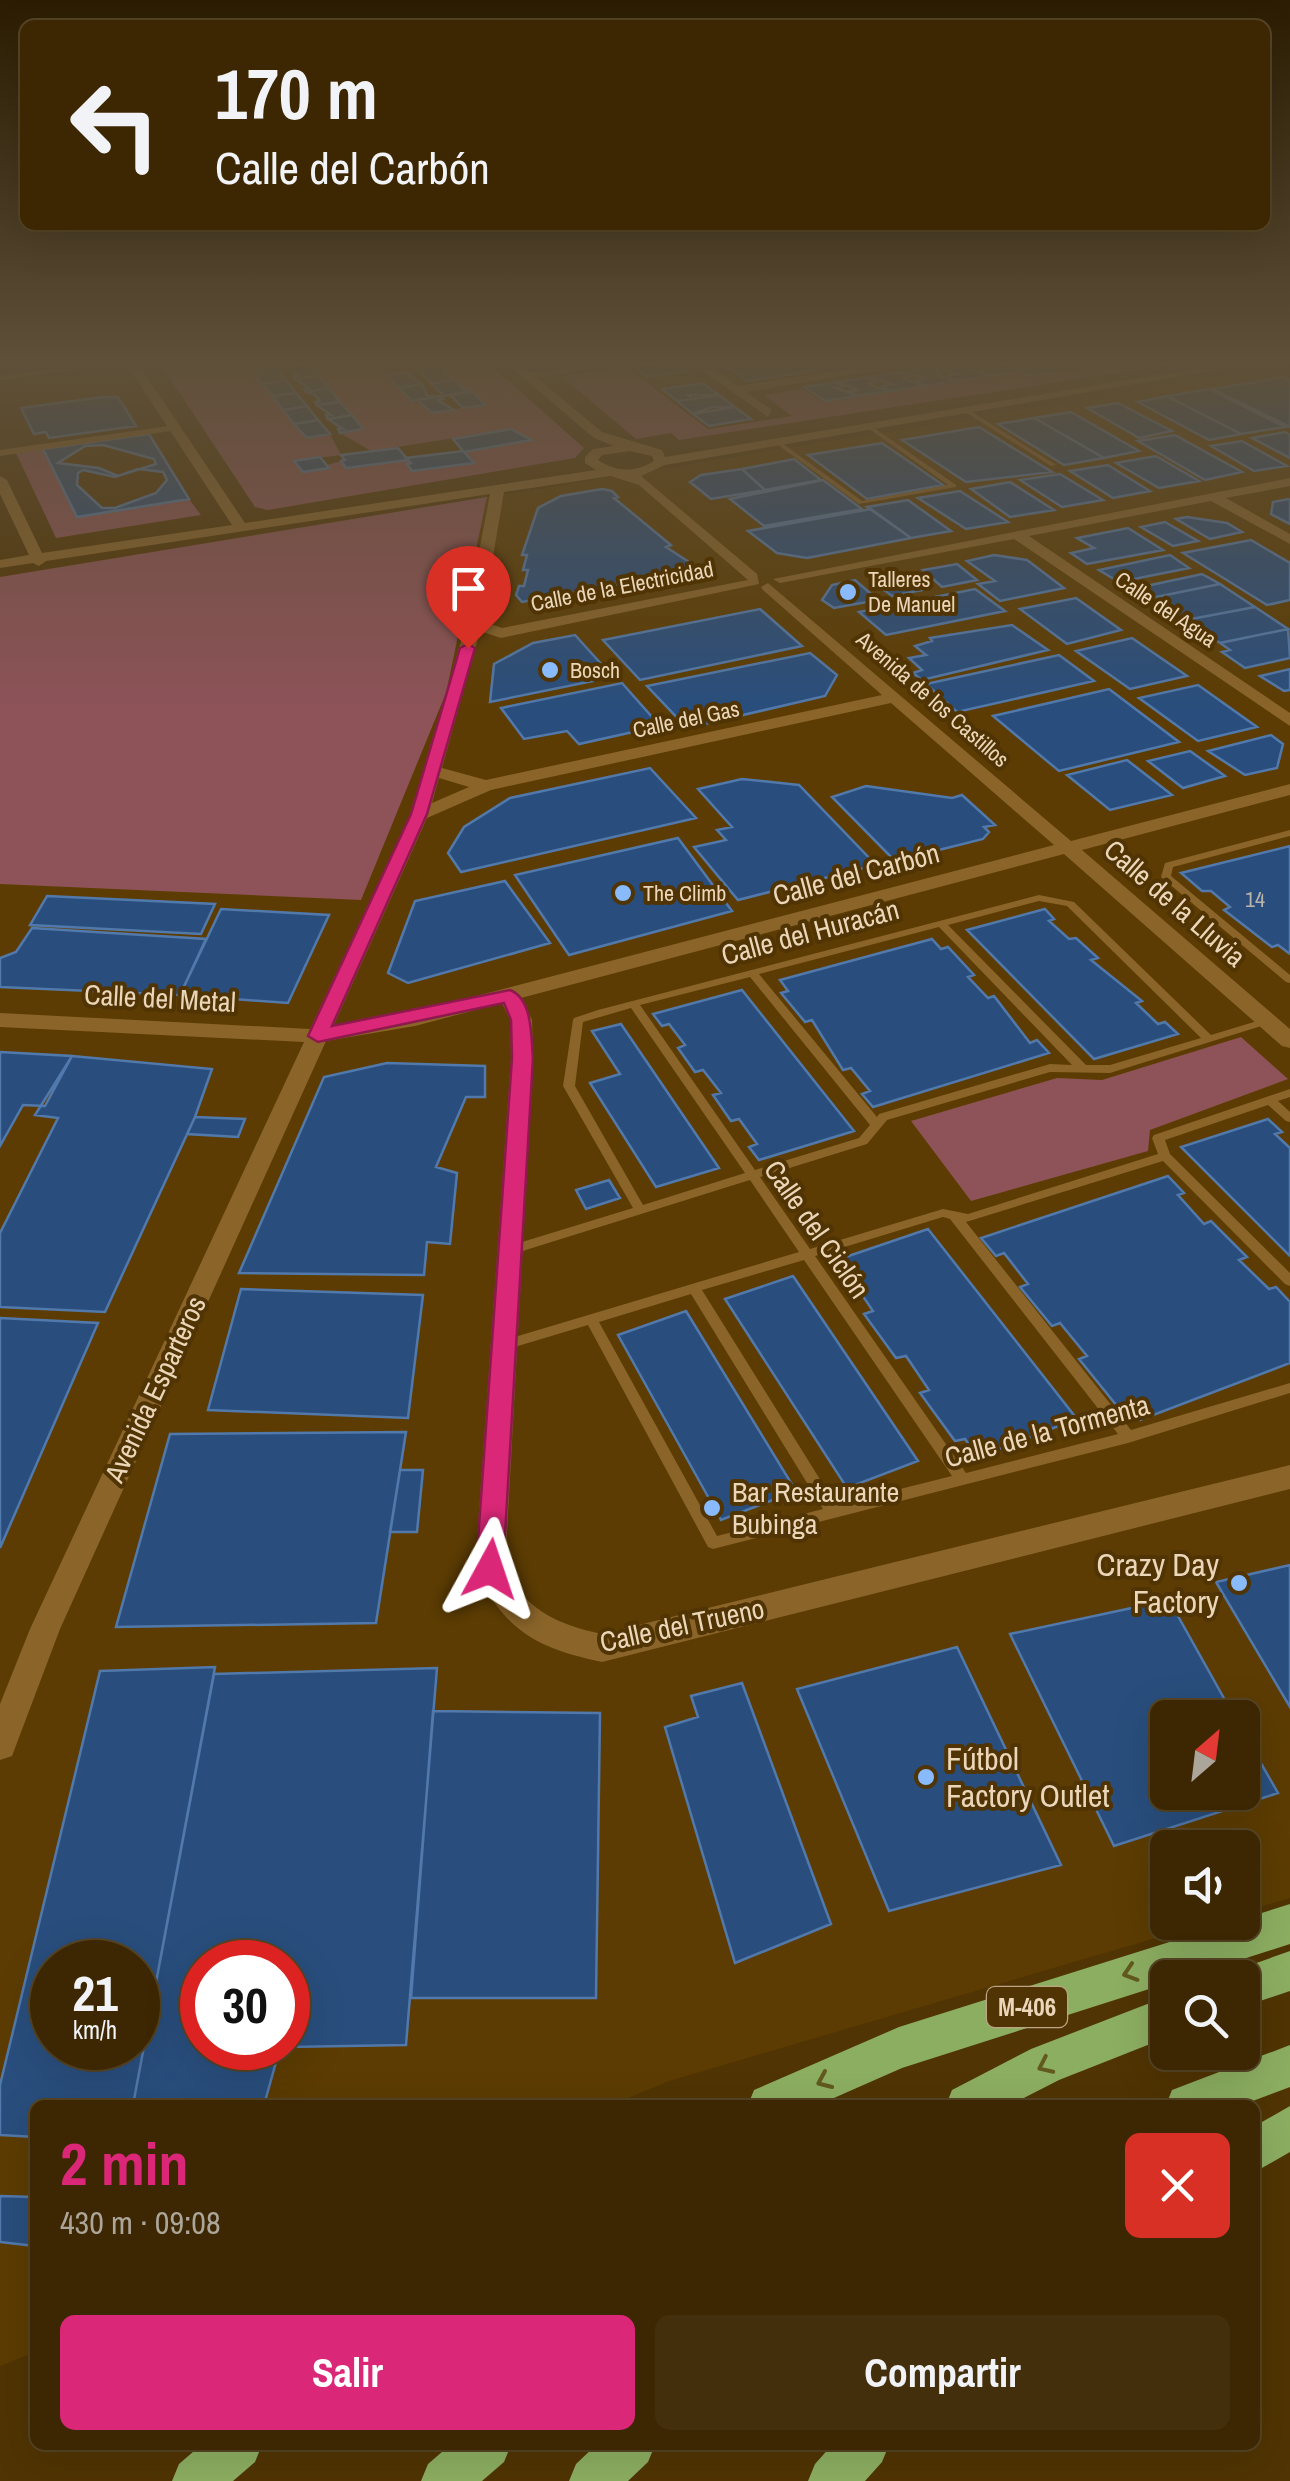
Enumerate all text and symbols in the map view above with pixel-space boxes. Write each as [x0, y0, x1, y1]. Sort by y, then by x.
text: 170 m [215, 47, 378, 141]
icon: left [50, 60, 180, 190]
text: Calle del Carbón [215, 137, 490, 198]
pin [426, 546, 511, 649]
street label: Calle de la Electricidad [528, 554, 716, 618]
icon: arrive [441, 561, 496, 616]
place label: Talleres De Manuel [868, 564, 955, 619]
street label: Calle del Agua [1109, 564, 1223, 654]
marker: Talleres De Manuel [837, 581, 859, 603]
street label: Avenida de los Castillos [849, 624, 1016, 774]
place label: Bosch [570, 655, 620, 685]
marker: Bosch [539, 659, 561, 681]
street label: Calle del Gas [630, 693, 742, 745]
street label: Calle de la Lluvia [1096, 831, 1254, 975]
street label: Calle del Carbón [768, 834, 944, 914]
place label: The Climb [643, 878, 726, 908]
marker: The Climb [612, 882, 634, 904]
house number: 14 [1245, 884, 1265, 914]
street label: Calle del Huracán [717, 890, 903, 974]
street label: Calle del Metal [83, 975, 237, 1021]
street label: Calle del Ciclón [755, 1152, 879, 1306]
street label: Avenida Esparteros [95, 1290, 215, 1489]
street label: Calle de la Tormenta [941, 1385, 1154, 1477]
place label: Bar Restaurante Bubinga [732, 1473, 899, 1543]
marker: Bar Restaurante Bubinga [701, 1497, 723, 1519]
position arrow [438, 1517, 542, 1621]
place label: Crazy Day Factory [1097, 1543, 1219, 1623]
marker: Crazy Day Factory [1228, 1572, 1250, 1594]
street label: Calle del Trueno [596, 1589, 768, 1661]
north arrow [1150, 1700, 1260, 1810]
map controls [1150, 1700, 1260, 2070]
place label: Fútbol Factory Outlet [946, 1737, 1110, 1817]
marker: Fútbol Factory Outlet [915, 1766, 937, 1788]
button: sound [1150, 1830, 1260, 1940]
speed limit sign: 30 [180, 1940, 310, 2070]
text: 21 [72, 1959, 118, 2027]
button: search [1150, 1960, 1260, 2070]
one-way arrow [1122, 1961, 1139, 1982]
road number: M-406 [987, 1987, 1067, 2027]
text: km/h [73, 2013, 117, 2047]
one-way arrow [1037, 2054, 1055, 2074]
one-way arrow [816, 2069, 834, 2089]
text: 2 min [60, 2123, 189, 2204]
button: close [1125, 2133, 1230, 2238]
text: 430 m · 09:08 [60, 2201, 220, 2244]
button: Salir [60, 2315, 635, 2430]
button: Compartir [655, 2315, 1230, 2430]

